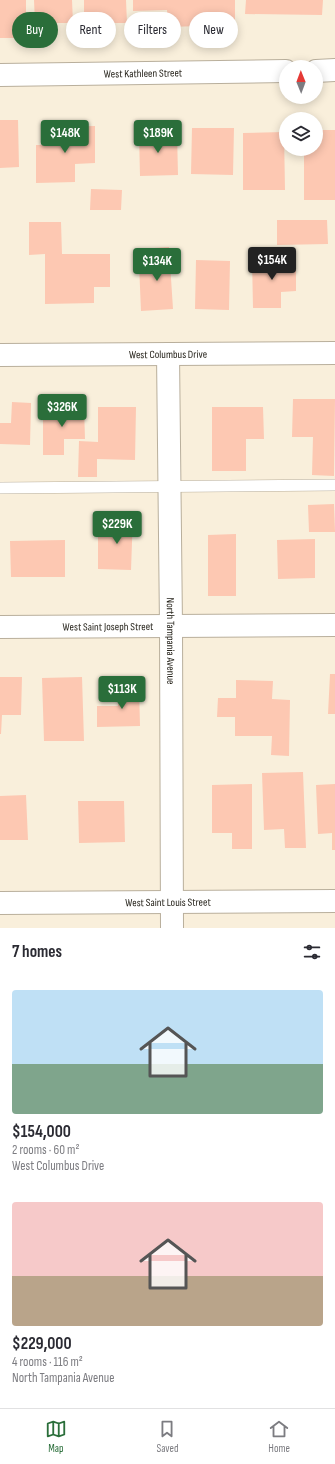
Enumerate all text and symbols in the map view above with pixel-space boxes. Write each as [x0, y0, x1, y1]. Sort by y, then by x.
chip: Buy [12, 12, 58, 48]
chip: Rent [66, 12, 116, 48]
chip: Filters [124, 12, 181, 48]
chip: New [189, 12, 238, 48]
north arrow [279, 60, 323, 104]
map controls [279, 60, 323, 156]
street label: West Kathleen Street [104, 66, 183, 81]
button: layers [279, 112, 323, 156]
pin: $148K [37, 120, 93, 154]
pin: $189K [130, 120, 186, 154]
text: $148K [50, 125, 80, 141]
text: $189K [143, 125, 173, 141]
pin: $154K [244, 247, 300, 281]
pin: $134K [129, 248, 185, 282]
text: $154K [257, 252, 287, 268]
text: $134K [142, 253, 172, 269]
street label: West Columbus Drive [129, 348, 207, 361]
pin: $326K [34, 394, 90, 428]
text: $326K [47, 399, 77, 415]
pin: $229K [89, 511, 145, 545]
text: $229K [102, 516, 132, 532]
street label: North Tampania Avenue [164, 597, 177, 684]
street label: West Saint Joseph Street [63, 620, 154, 634]
pin: $113K [94, 676, 150, 710]
text: $113K [107, 681, 137, 697]
street label: West Saint Louis Street [125, 896, 211, 909]
icon: filters [301, 941, 323, 963]
text: 7 homes [12, 942, 62, 962]
icon: home [132, 1016, 204, 1088]
text: $154,000 [12, 1122, 71, 1142]
text: 2 rooms · 60 m² [12, 1142, 79, 1158]
text: West Columbus Drive [12, 1158, 104, 1174]
icon: home [132, 1228, 204, 1300]
text: $229,000 [12, 1334, 72, 1354]
text: 4 rooms · 116 m² [12, 1354, 83, 1370]
text: North Tampania Avenue [12, 1370, 115, 1386]
tab: Map [45, 1418, 67, 1455]
tab: Saved [156, 1418, 179, 1455]
tab: Home [268, 1418, 290, 1455]

